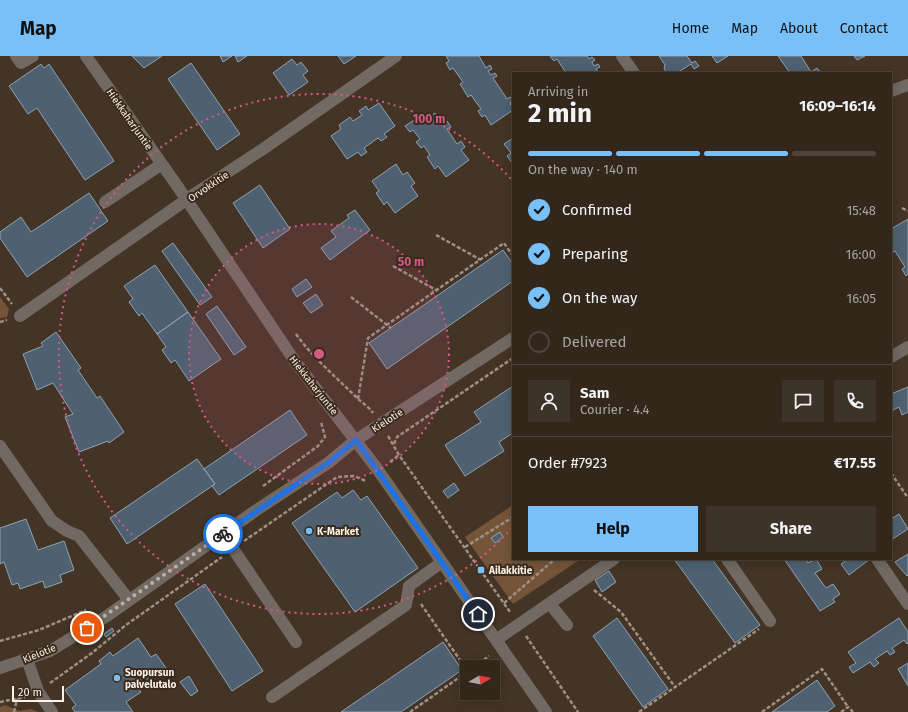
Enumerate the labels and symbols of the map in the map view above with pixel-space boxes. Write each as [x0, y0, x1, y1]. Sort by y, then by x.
street label: Hiekkaharjuntie [104, 87, 155, 153]
text: 100 m [413, 112, 445, 126]
street label: Orvokkitie [186, 169, 231, 205]
text: 50 m [398, 255, 424, 269]
centre of rings [312, 347, 326, 361]
street label: Hiekkaharjuntie [286, 354, 340, 418]
street label: Kielotie [370, 406, 405, 435]
courier [203, 514, 243, 554]
marker: K-Market [304, 526, 314, 536]
place label: K-Market [317, 526, 359, 538]
marker: Ailakkitie [476, 565, 486, 575]
place label: Ailakkitie [488, 565, 533, 577]
pin [461, 597, 495, 631]
pin [70, 611, 104, 645]
street label: Kielotie [21, 642, 58, 666]
north arrow [460, 660, 500, 700]
place label: Suopursun palvelutalo [125, 667, 176, 691]
marker: Suopursun palvelutalo [112, 673, 122, 683]
scale bar [12, 684, 64, 703]

